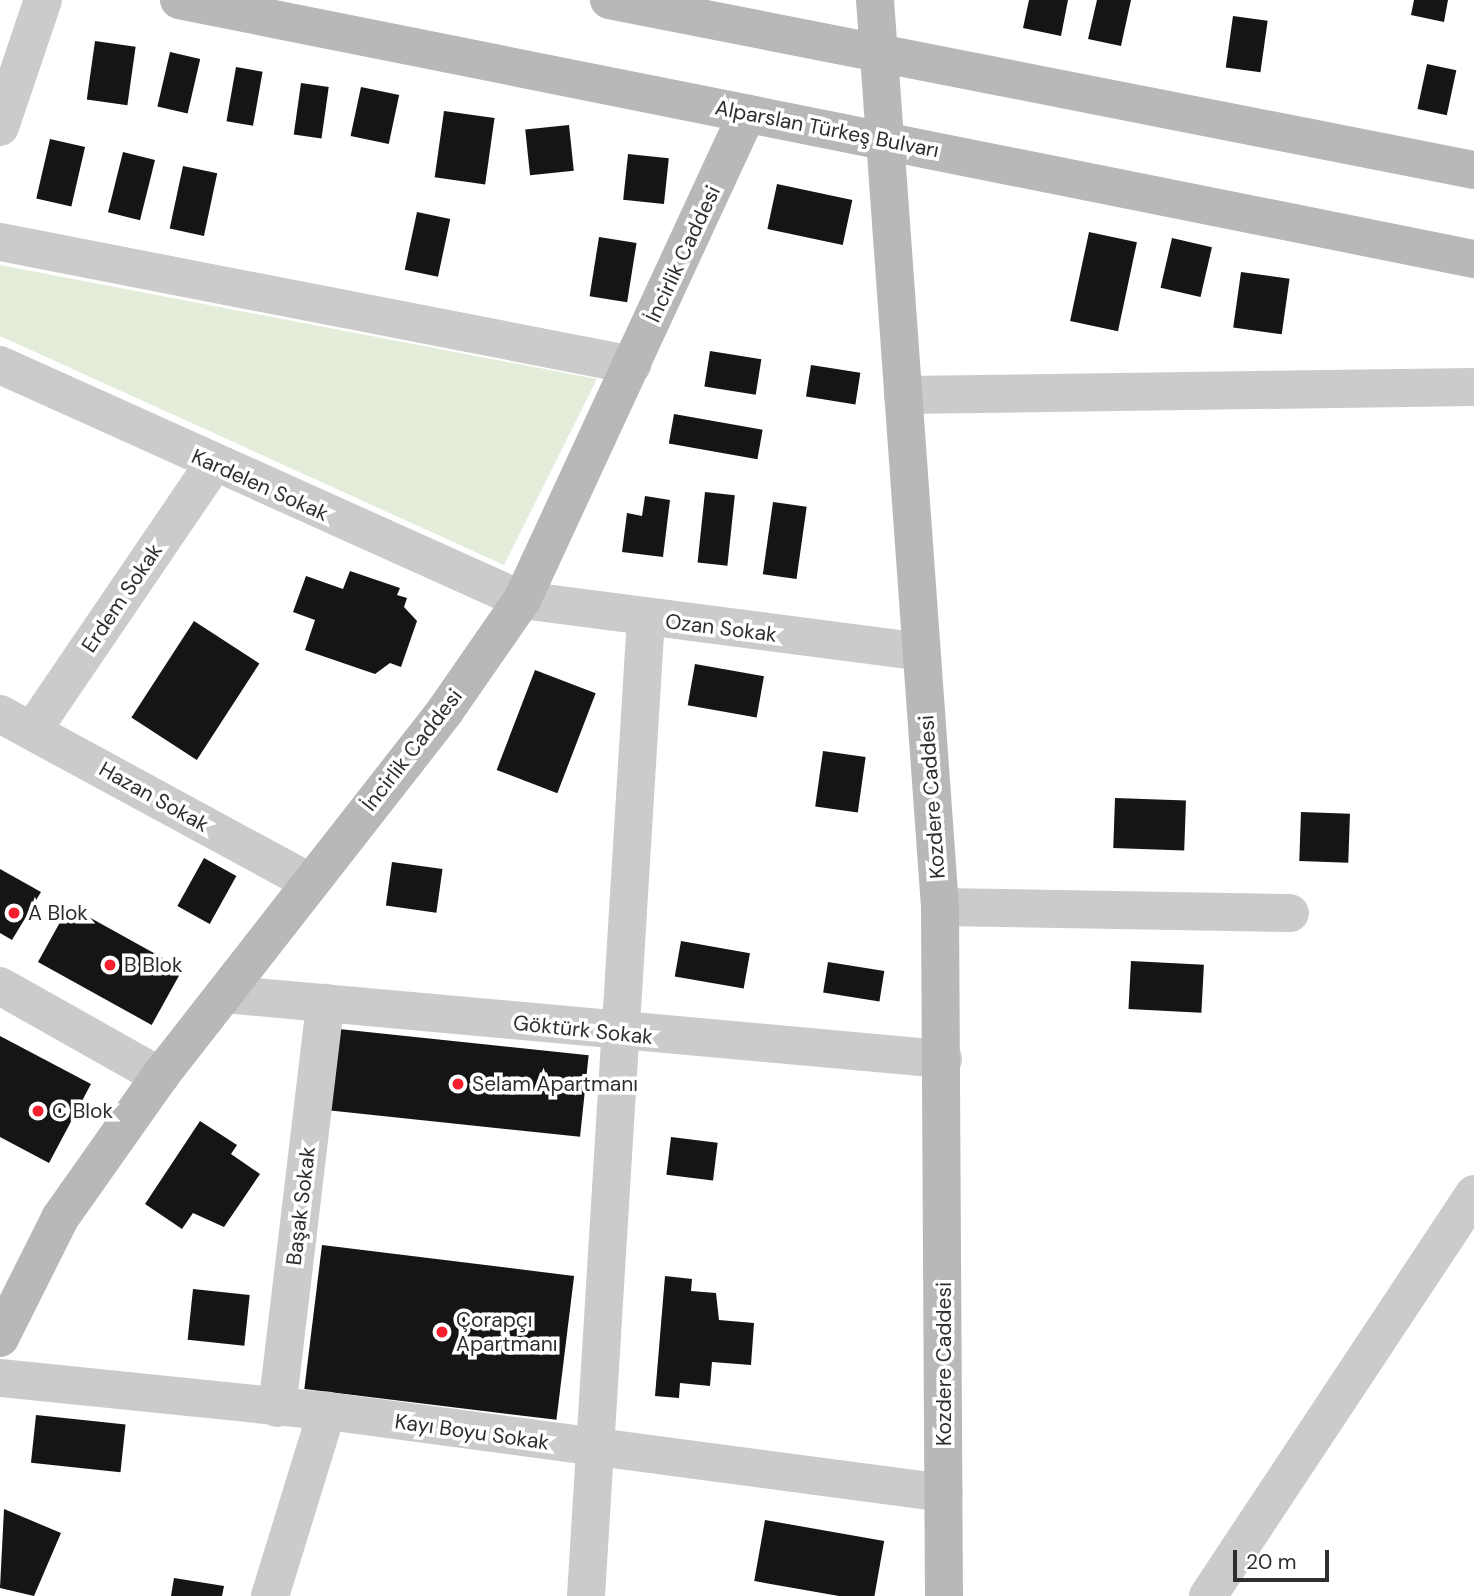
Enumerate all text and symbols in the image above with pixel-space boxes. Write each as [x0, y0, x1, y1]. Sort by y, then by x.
street label: Alparslan Türkeş Bulvarı [713, 95, 941, 163]
street label: İncirlik Caddesi [640, 182, 726, 326]
street label: Kardelen Sokak [188, 444, 332, 526]
street label: Erdem Sokak [76, 539, 168, 657]
street label: Ozan Sokak [664, 609, 778, 647]
street label: İncirlik Caddesi [357, 684, 467, 816]
street label: Kozdere Caddesi [914, 714, 950, 880]
street label: Hazan Sokak [95, 757, 213, 837]
place label: A Blok [28, 900, 88, 926]
marker: A Blok [6, 905, 22, 921]
place label: B Blok [124, 952, 183, 978]
marker: B Blok [102, 957, 118, 973]
street label: Göktürk Sokak [512, 1010, 654, 1050]
place label: Selam Apartmanı [472, 1071, 638, 1097]
marker: Selam Apartmanı [450, 1076, 466, 1092]
place label: C Blok [52, 1098, 113, 1124]
marker: C Blok [30, 1103, 46, 1119]
street label: Başak Sokak [281, 1145, 321, 1267]
street label: Kozdere Caddesi [931, 1282, 957, 1446]
place label: Çorapçı Apartmanı [456, 1307, 557, 1357]
marker: Çorapçı Apartmanı [434, 1324, 450, 1340]
street label: Kayı Boyu Sokak [393, 1409, 551, 1455]
scale bar [1236, 1536, 1332, 1580]
text: 20 m [1246, 1548, 1297, 1576]

